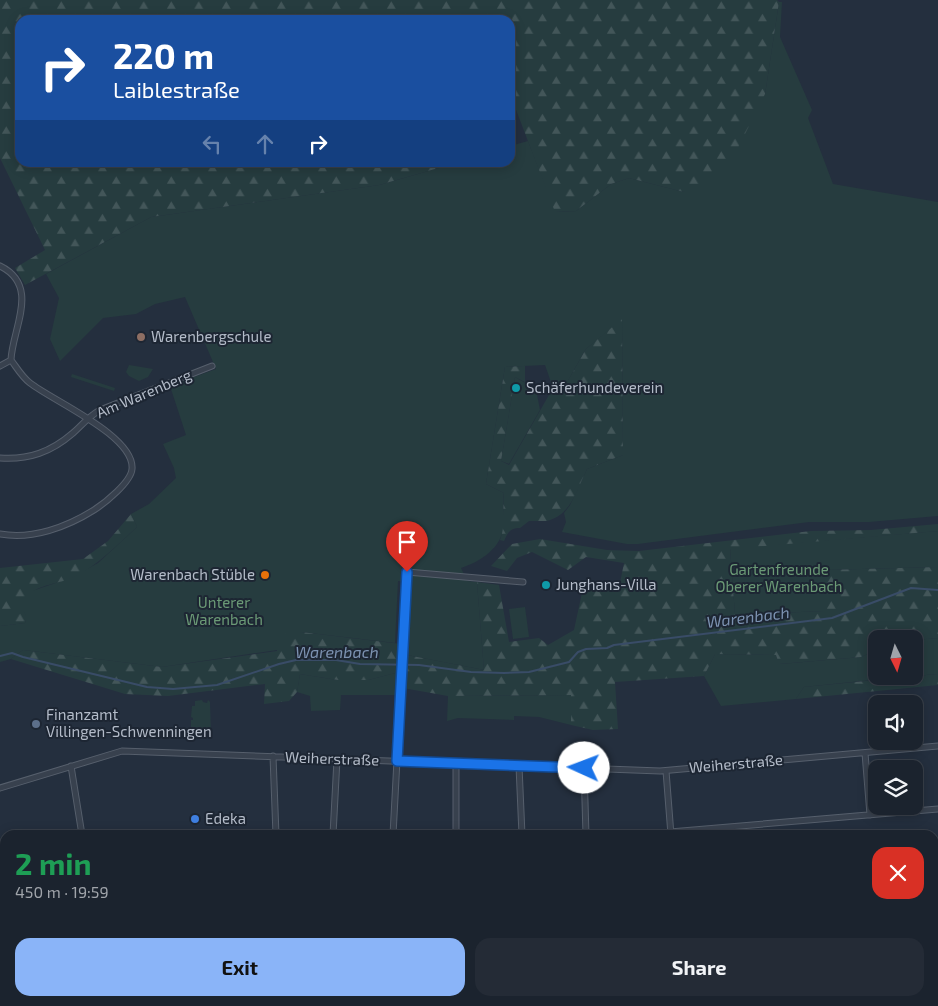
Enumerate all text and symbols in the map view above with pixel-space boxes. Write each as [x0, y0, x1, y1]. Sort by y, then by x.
text: 220 m [113, 34, 214, 76]
icon: right [30, 35, 95, 100]
text: Laiblestraße [113, 76, 240, 102]
icon: left [198, 130, 226, 158]
icon: ahead [251, 130, 279, 158]
icon: right [304, 130, 332, 158]
place label: Warenbergschule [151, 327, 272, 345]
marker: Warenbergschule [135, 331, 147, 343]
street label: Am Warenberg [93, 365, 194, 421]
place label: Schäferhundeverein [526, 378, 663, 396]
marker: Schäferhundeverein [510, 382, 522, 394]
pin [386, 521, 428, 572]
icon: arrive [393, 528, 421, 556]
park label: Gartenfreunde Oberer Warenbach [715, 560, 843, 595]
place label: Warenbach Stüble [130, 565, 255, 583]
marker: Warenbach Stüble [259, 569, 271, 581]
place label: Junghans-Villa [556, 575, 656, 593]
marker: Junghans-Villa [540, 579, 552, 591]
park label: Unterer Warenbach [185, 593, 263, 628]
water label: Warenbach [705, 602, 790, 631]
north arrow [868, 630, 922, 685]
map controls [868, 630, 923, 815]
water label: Warenbach [295, 642, 379, 661]
button: sound [868, 695, 923, 750]
place label: Finanzamt Villingen-Schwenningen [46, 705, 212, 740]
marker: Finanzamt Villingen-Schwenningen [30, 718, 42, 730]
position arrow [557, 741, 609, 793]
street label: Weiherstraße [285, 747, 379, 769]
street label: Weiherstraße [688, 750, 784, 776]
button: layers [868, 760, 923, 815]
place label: Edeka [205, 809, 246, 827]
marker: Edeka [189, 813, 201, 825]
text: 2 min [15, 845, 92, 881]
button: close [872, 847, 924, 899]
text: 450 m · 19:59 [15, 882, 109, 901]
button: Exit [15, 938, 465, 996]
button: Share [475, 938, 924, 996]

